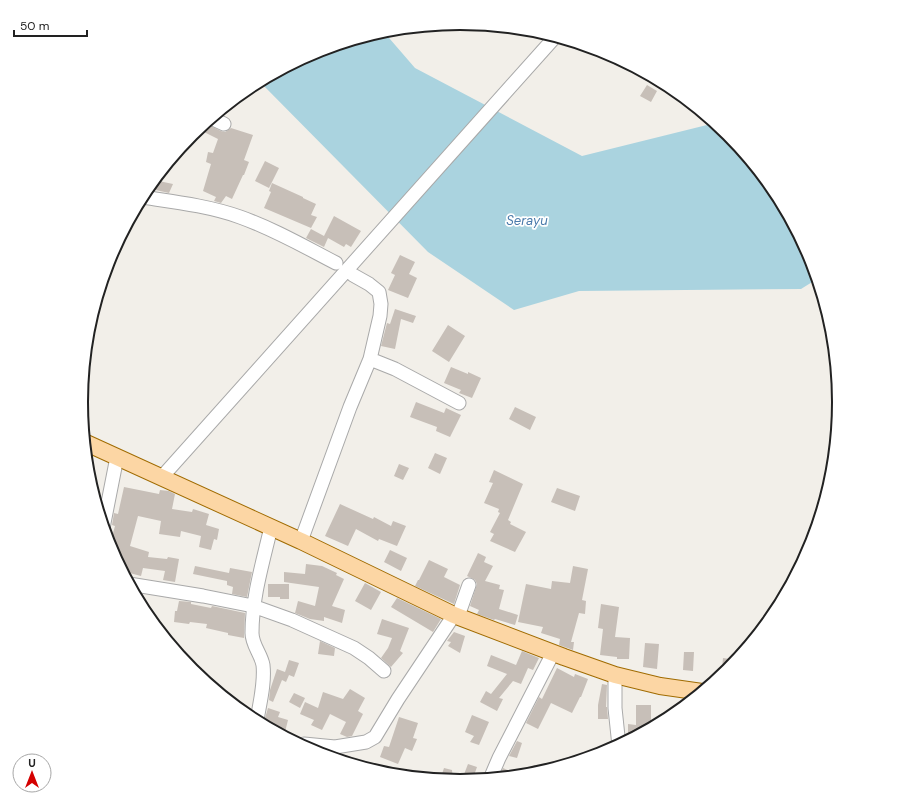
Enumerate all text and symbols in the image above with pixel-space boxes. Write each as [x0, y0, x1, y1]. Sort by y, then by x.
scale bar [14, 12, 87, 38]
text: 50 m [20, 18, 49, 34]
water label: Serayu [506, 212, 548, 229]
north arrow [12, 753, 52, 793]
text: U [28, 756, 36, 770]

